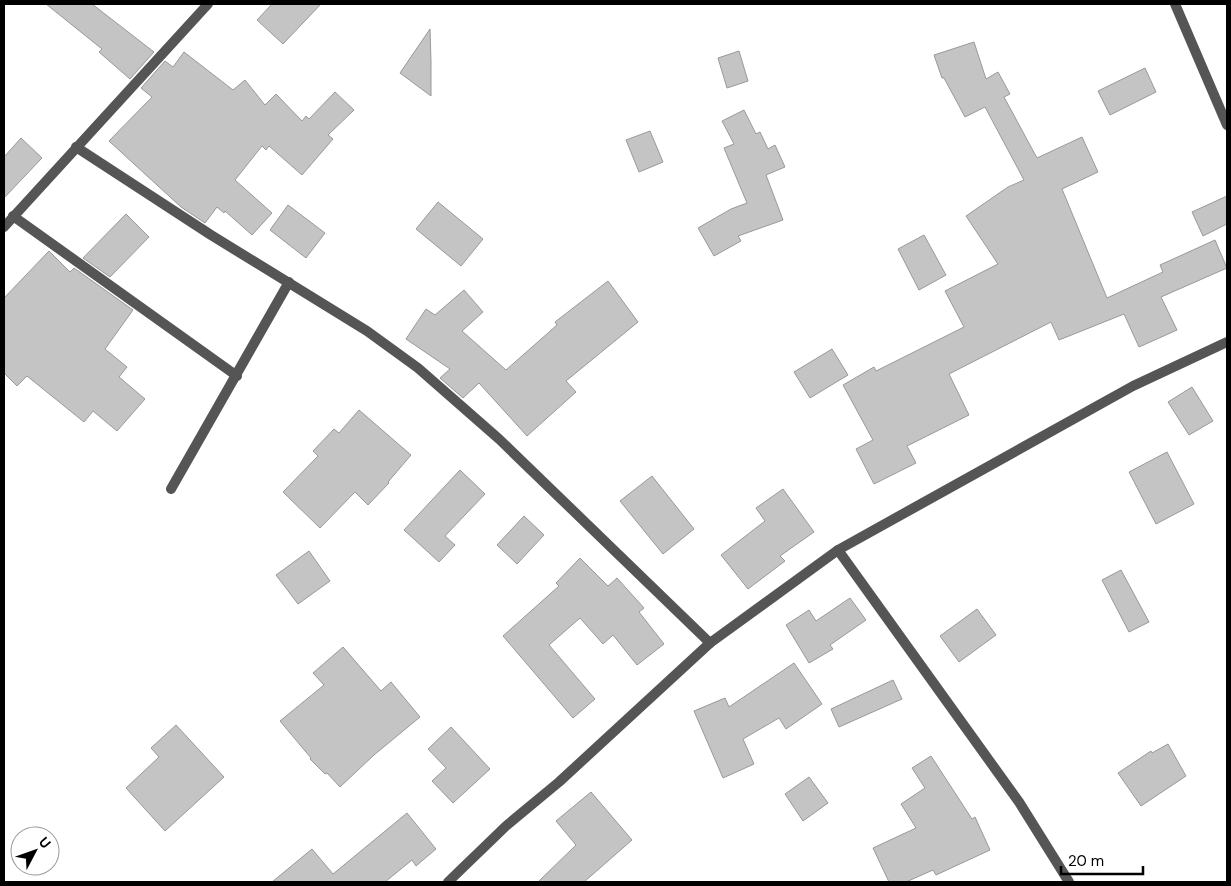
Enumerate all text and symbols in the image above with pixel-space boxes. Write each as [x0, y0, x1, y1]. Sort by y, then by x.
north arrow [10, 826, 60, 876]
text: U [35, 833, 55, 852]
scale bar [1061, 844, 1144, 876]
text: 20 m [1068, 851, 1104, 871]

